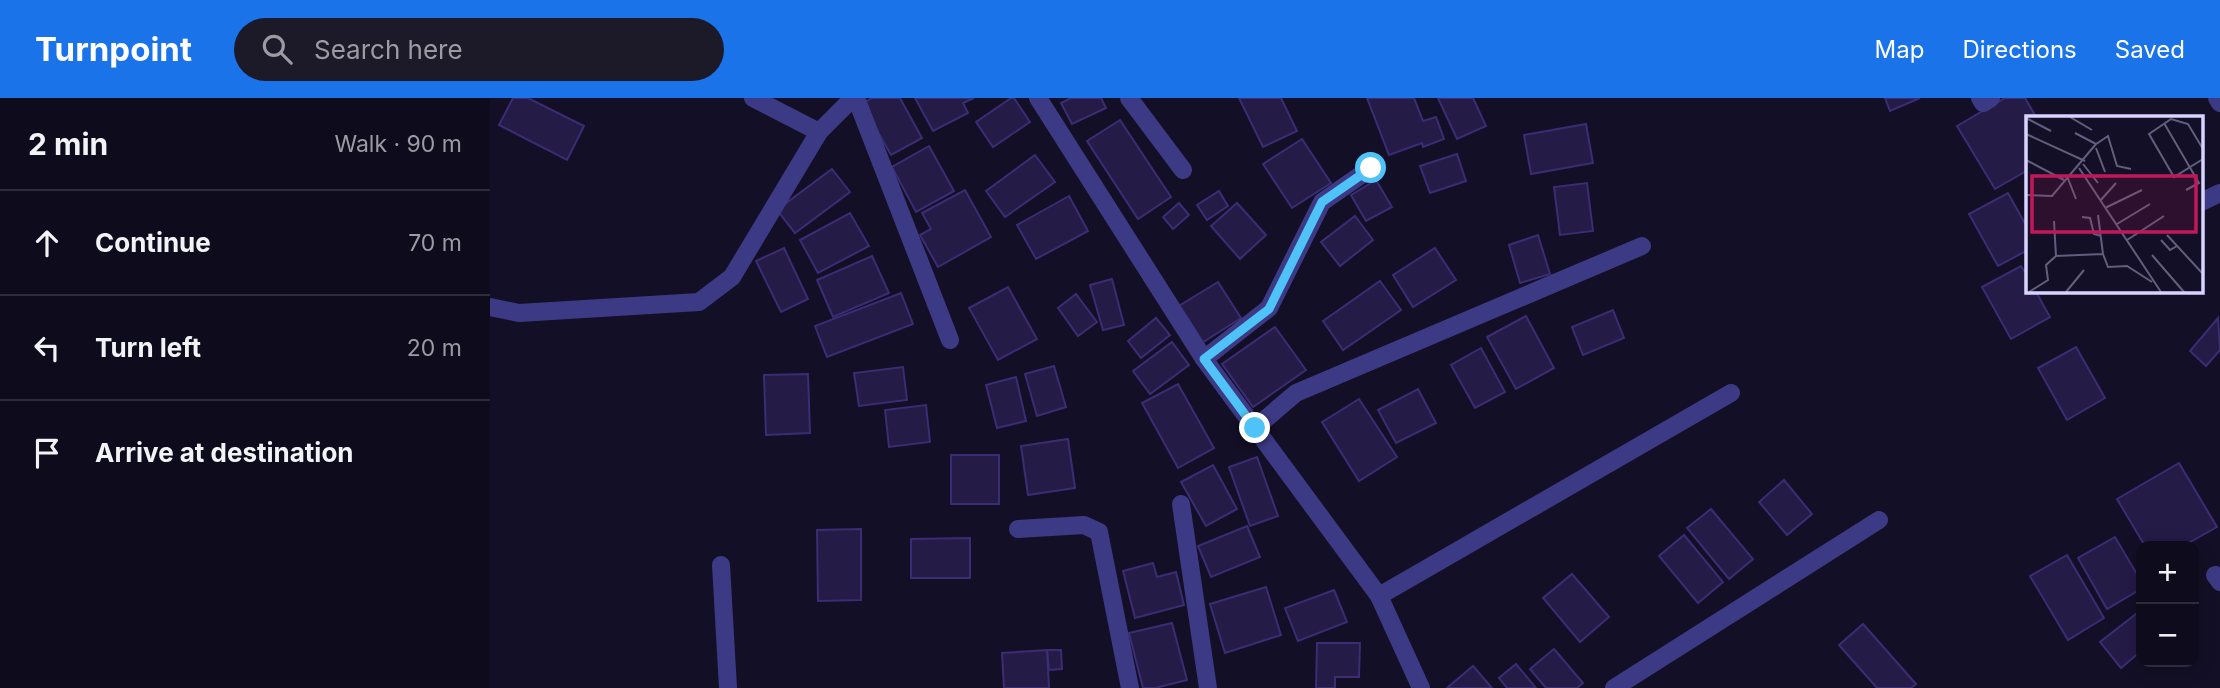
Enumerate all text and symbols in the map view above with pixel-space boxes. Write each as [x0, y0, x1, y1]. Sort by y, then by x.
search box [234, 18, 724, 81]
text: Turnpoint [35, 29, 192, 69]
icon: search [258, 30, 296, 68]
text: Search here [314, 34, 463, 65]
text: Map [1875, 35, 1924, 64]
text: Directions [1962, 35, 2077, 64]
text: Saved [2115, 35, 2185, 64]
inset map [2026, 116, 2203, 292]
text: 2 min [28, 126, 108, 162]
text: Walk · 90 m [334, 130, 462, 158]
route start [1355, 152, 1386, 183]
icon: ahead [28, 224, 66, 262]
text: Continue [95, 227, 211, 258]
text: 70 m [408, 229, 462, 257]
icon: left [28, 329, 66, 367]
text: Turn left [95, 332, 201, 363]
text: 20 m [407, 334, 462, 362]
route end [1239, 412, 1270, 443]
icon: arrive [28, 434, 66, 472]
text: Arrive at destination [95, 437, 354, 468]
map controls [2136, 541, 2199, 667]
button: + [2136, 541, 2199, 604]
button: − [2136, 604, 2199, 667]

